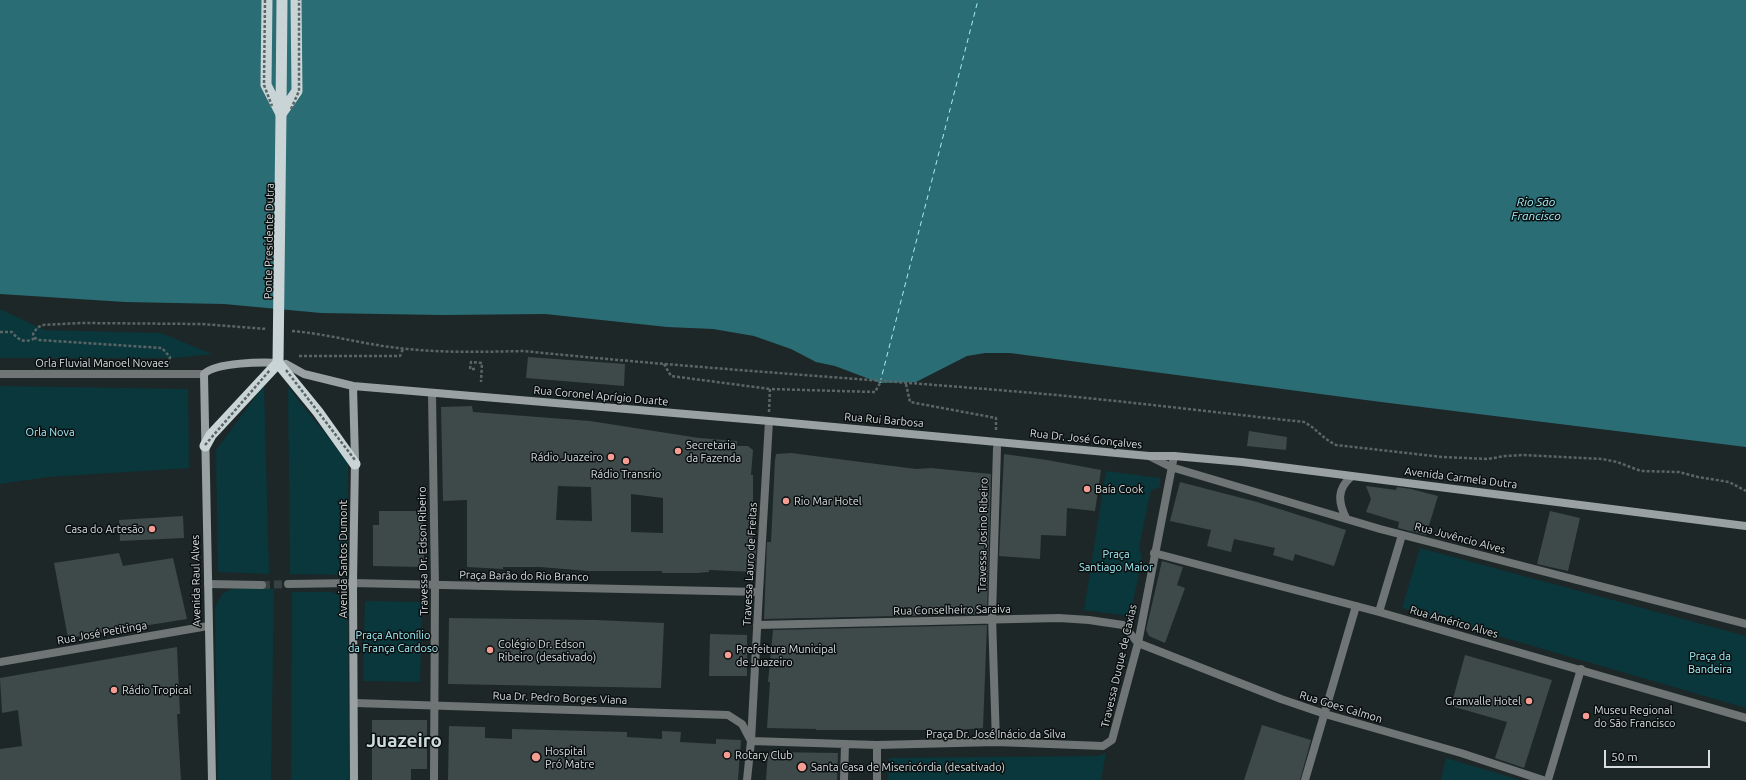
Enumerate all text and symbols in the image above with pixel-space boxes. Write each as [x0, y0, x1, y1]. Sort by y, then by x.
street label: Ponte Presidente Dutra [261, 183, 277, 299]
water label: Rio São Francisco [1511, 195, 1561, 223]
street label: Orla Fluvial Manoel Novaes [35, 356, 169, 370]
street label: Rua Coronel Aprígio Duarte [533, 384, 669, 408]
street label: Rua Rui Barbosa [844, 410, 924, 430]
park label: Orla Nova [25, 425, 75, 439]
street label: Rua Dr. José Gonçalves [1029, 427, 1143, 451]
place label: Secretaria da Fazenda [686, 438, 741, 464]
marker: Secretaria da Fazenda [673, 446, 683, 456]
place label: Rádio Juazeiro [531, 450, 603, 464]
marker: Rádio Juazeiro [606, 452, 616, 462]
marker: Rádio Transrio [621, 456, 631, 466]
street label: Avenida Carmela Dutra [1404, 465, 1518, 491]
place label: Rádio Transrio [591, 467, 661, 481]
street label: Travessa Josino Ribeiro [975, 478, 991, 592]
place label: Baía Cook [1095, 482, 1144, 496]
marker: Baía Cook [1082, 484, 1092, 494]
street label: Travessa Dr. Edson Ribeiro [415, 486, 431, 616]
place label: Rio Mar Hotel [794, 494, 862, 508]
marker: Rio Mar Hotel [781, 496, 791, 506]
street label: Avenida Santos Dumont [336, 500, 350, 618]
street label: Travessa Lauro de Freitas [740, 502, 760, 626]
street label: Rua Juvêncio Alves [1413, 520, 1507, 556]
place label: Casa do Artesão [65, 522, 144, 536]
marker: Casa do Artesão [147, 524, 157, 534]
street label: Avenida Raul Alves [189, 535, 203, 627]
park label: Praça Santiago Maior [1079, 547, 1153, 573]
street label: Praça Barão do Rio Branco [459, 568, 589, 584]
street label: Rua Conselheiro Saraiva [893, 602, 1011, 618]
street label: Travessa Duque de Caxias [1098, 603, 1140, 729]
street label: Rua Américo Alves [1408, 603, 1500, 641]
street label: Rua José Petitinga [56, 619, 148, 647]
park label: Praça Antonílio da França Cardoso [348, 628, 438, 654]
place label: Colégio Dr. Edson Ribeiro (desativado) [498, 637, 596, 663]
place label: Prefeitura Municipal de Juazeiro [736, 642, 836, 668]
marker: Colégio Dr. Edson Ribeiro (desativado) [485, 645, 495, 655]
park label: Praça da Bandeira [1688, 649, 1732, 675]
marker: Prefeitura Municipal de Juazeiro [723, 650, 733, 660]
place label: Rádio Tropical [122, 683, 192, 697]
marker: Rádio Tropical [109, 685, 119, 695]
street label: Rua Goes Calmon [1298, 688, 1384, 726]
street label: Rua Dr. Pedro Borges Viana [492, 689, 628, 707]
place label: Granvalle Hotel [1445, 694, 1521, 708]
marker: Granvalle Hotel [1524, 696, 1534, 706]
place label: Museu Regional do São Francisco [1594, 703, 1676, 729]
marker: Museu Regional do São Francisco [1581, 711, 1591, 721]
street label: Praça Dr. José Inácio da Silva [926, 727, 1066, 741]
district label: Juazeiro [366, 730, 442, 752]
scale bar [1606, 742, 1712, 768]
place label: Hospital Pró Matre [545, 744, 594, 770]
place label: Rotary Club [735, 748, 793, 762]
marker: Rotary Club [722, 750, 732, 760]
text: 50 m [1611, 750, 1638, 763]
marker: Hospital Pró Matre [530, 751, 542, 763]
place label: Santa Casa de Misericórdia (desativado) [811, 760, 1005, 774]
marker: Santa Casa de Misericórdia (desativado) [796, 761, 808, 773]

